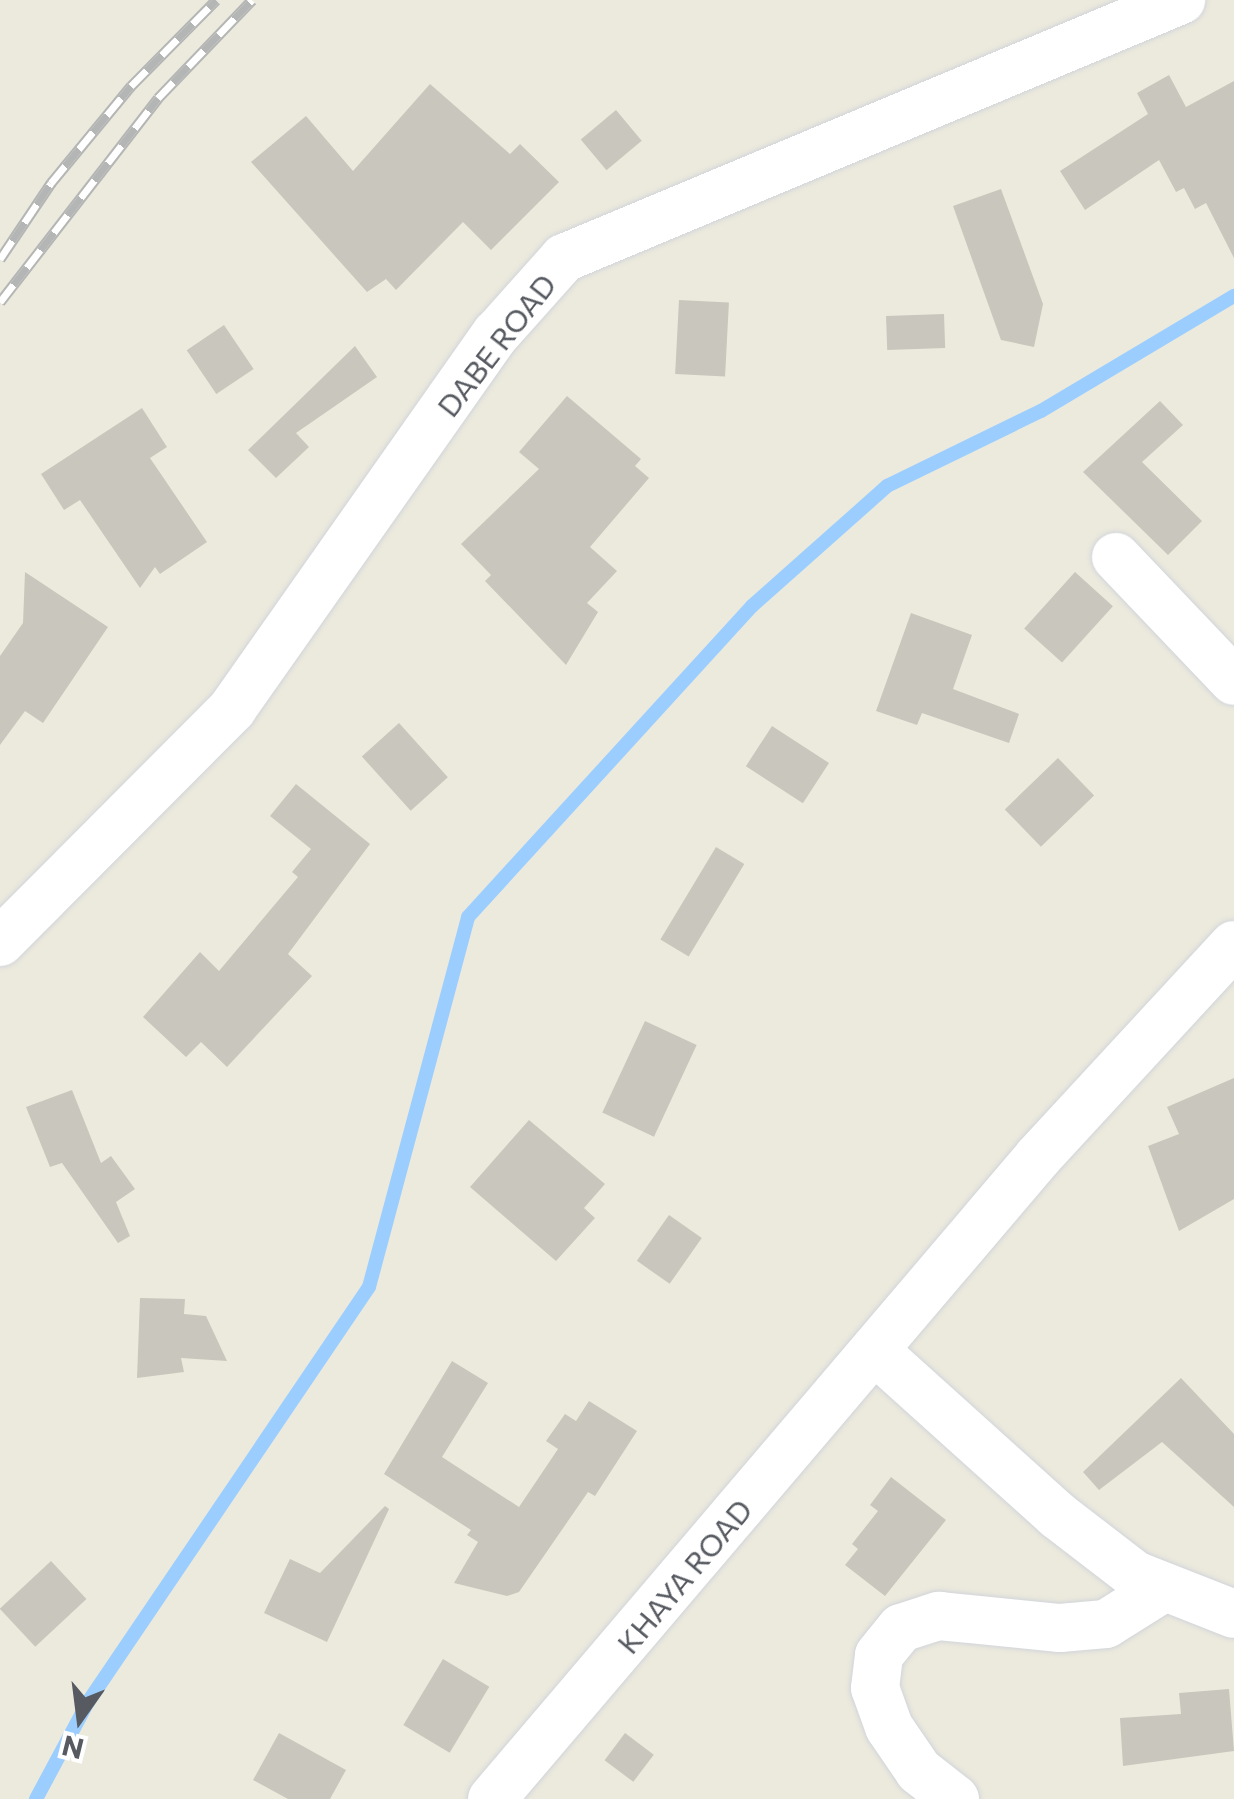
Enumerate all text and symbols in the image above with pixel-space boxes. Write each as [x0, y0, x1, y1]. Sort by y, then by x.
street label: DABE ROAD [429, 267, 563, 423]
street label: KHAYA ROAD [609, 1492, 759, 1660]
north arrow [30, 1669, 130, 1769]
text: N [58, 1729, 87, 1767]

